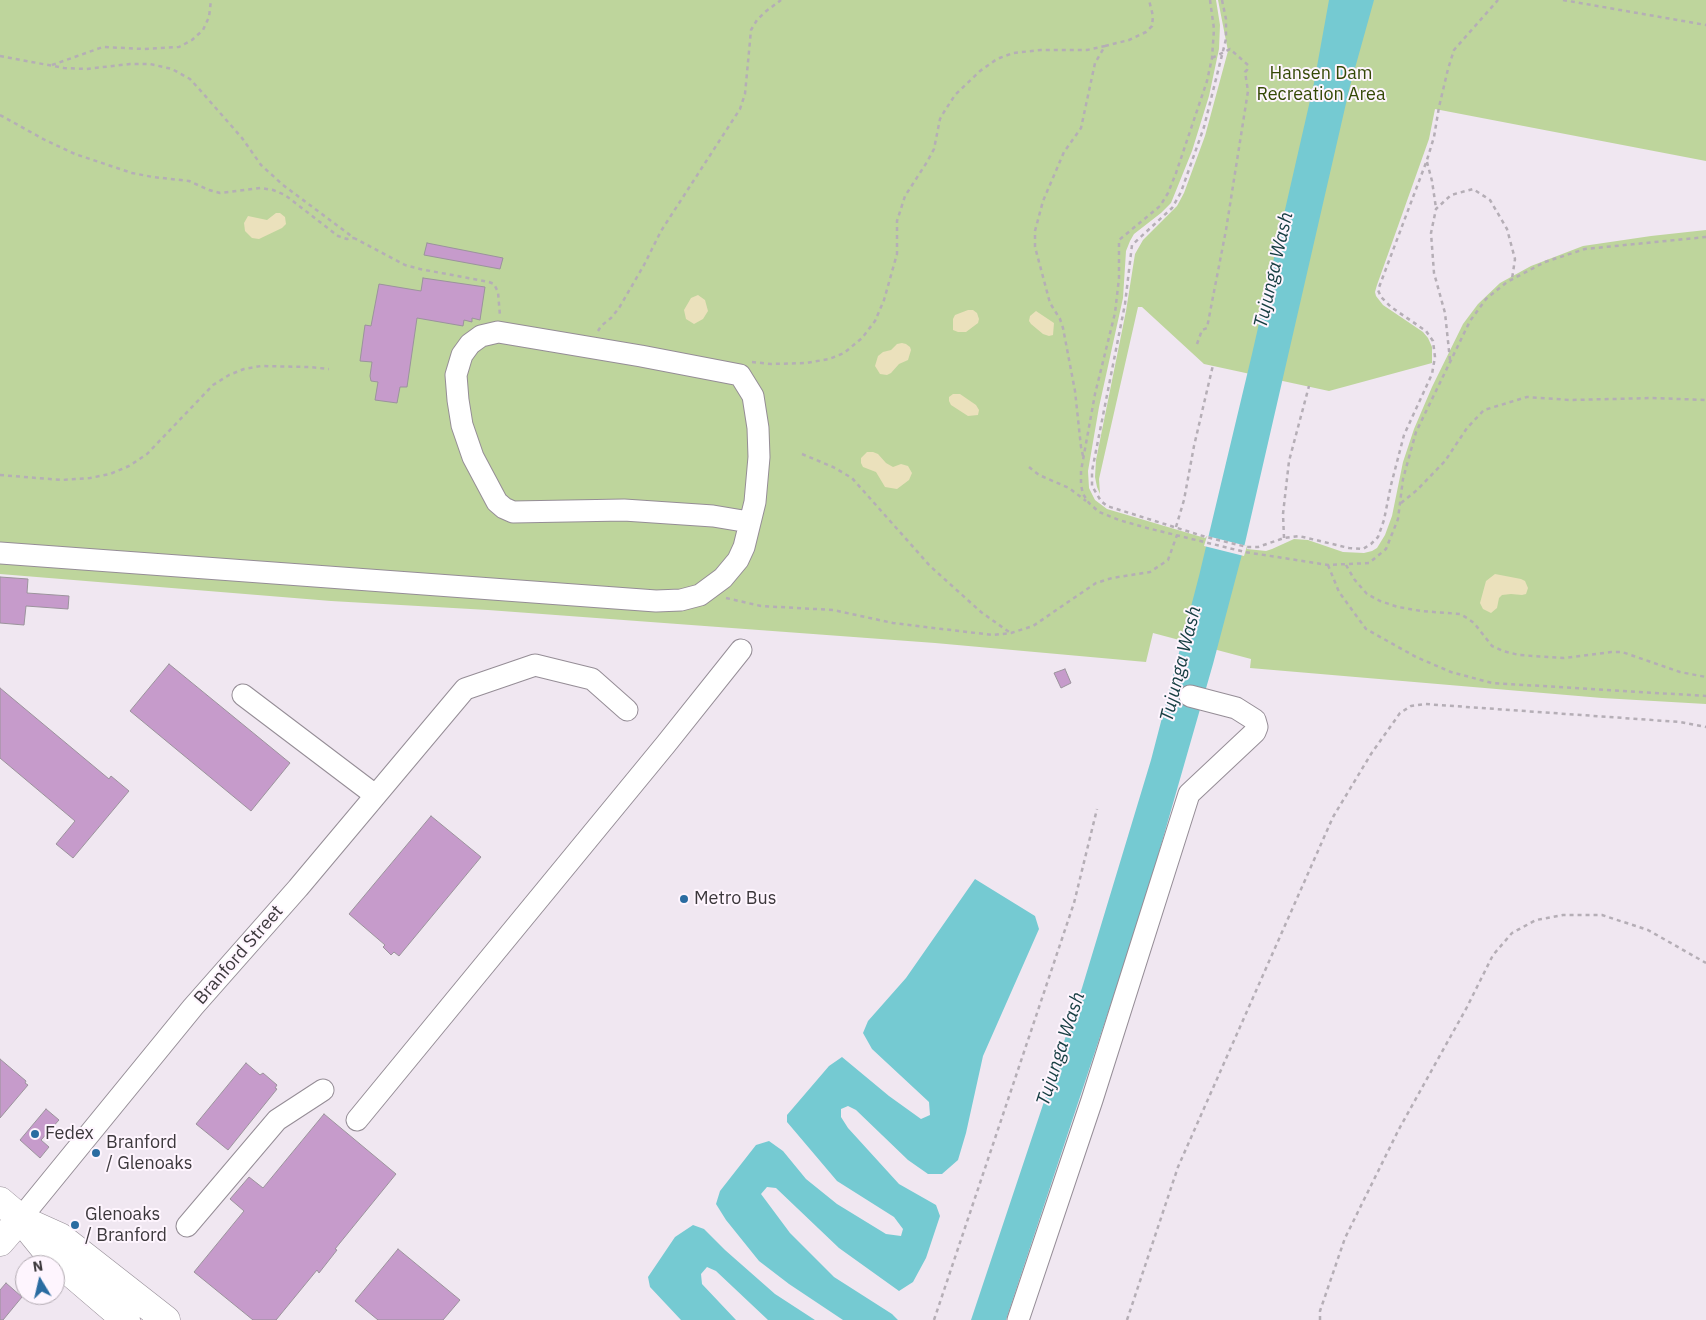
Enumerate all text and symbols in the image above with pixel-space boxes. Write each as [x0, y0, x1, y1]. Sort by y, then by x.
park label: Hansen Dam Recreation Area [1256, 63, 1386, 106]
water label: Tujunga Wash [1250, 210, 1298, 330]
water label: Tujunga Wash [1156, 604, 1206, 724]
place label: Metro Bus [694, 888, 776, 910]
marker: Metro Bus [678, 893, 690, 905]
street label: Branford Street [190, 901, 288, 1009]
water label: Tujunga Wash [1032, 989, 1090, 1109]
place label: Fedex [45, 1123, 94, 1145]
marker: Fedex [29, 1128, 41, 1140]
place label: Branford / Glenoaks [106, 1132, 192, 1174]
marker: Branford / Glenoaks [90, 1147, 102, 1159]
place label: Glenoaks / Branford [85, 1204, 167, 1246]
marker: Glenoaks / Branford [69, 1219, 81, 1231]
north arrow [15, 1255, 65, 1305]
text: N [31, 1256, 44, 1276]

